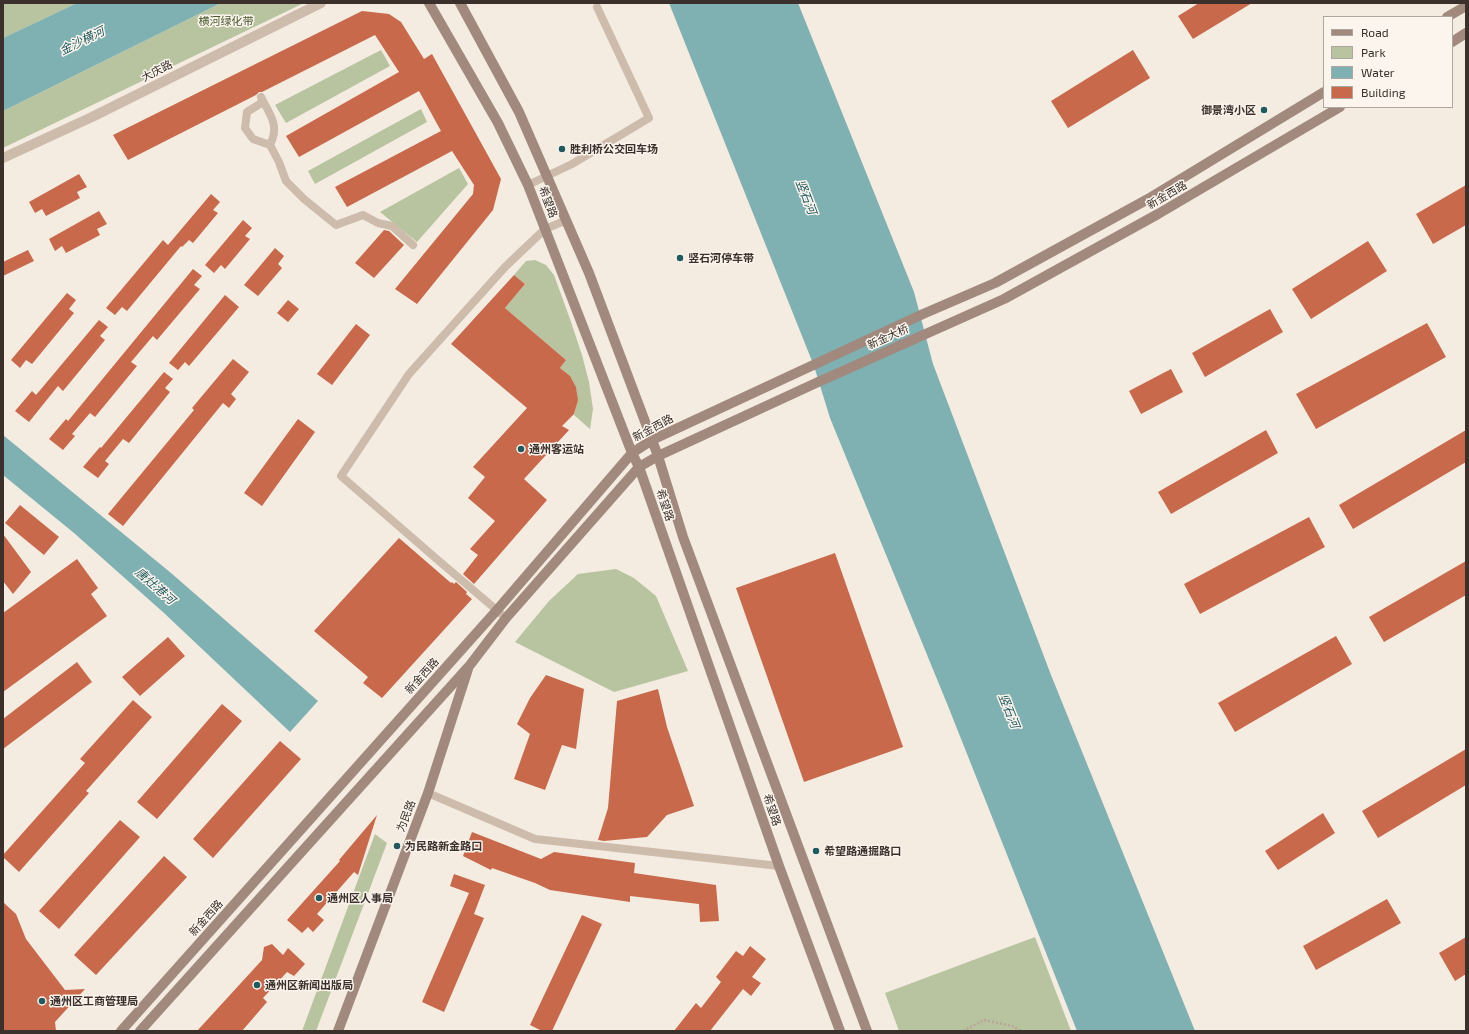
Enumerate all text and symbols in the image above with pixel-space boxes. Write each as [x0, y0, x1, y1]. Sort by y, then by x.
park label: 横河绿化带 [199, 14, 253, 28]
legend [1323, 16, 1453, 108]
water label: 金沙横河 [57, 24, 107, 58]
text: Road [1361, 25, 1389, 39]
text: Park [1361, 45, 1386, 59]
street label: 大庆路 [139, 58, 175, 84]
text: Water [1361, 65, 1395, 79]
text: Building [1361, 85, 1405, 99]
place label: 御景湾小区 [1201, 103, 1256, 117]
marker: 御景湾小区 [1259, 105, 1269, 115]
place label: 胜利桥公交回车场 [570, 142, 658, 156]
marker: 胜利桥公交回车场 [557, 144, 567, 154]
water label: 竖石河 [793, 178, 819, 216]
street label: 新金西路 [1145, 178, 1189, 212]
street label: 希望路 [536, 184, 560, 220]
place label: 竖石河停车带 [688, 251, 754, 265]
marker: 竖石河停车带 [675, 253, 685, 263]
street label: 新金大桥 [865, 322, 911, 352]
street label: 新金西路 [630, 412, 676, 444]
place label: 通州客运站 [529, 442, 584, 456]
marker: 通州客运站 [516, 444, 526, 454]
street label: 希望路 [653, 487, 677, 523]
water label: 唐灶港河 [132, 565, 178, 607]
street label: 新金西路 [402, 655, 442, 697]
water label: 竖石河 [996, 692, 1022, 730]
street label: 希望路 [760, 792, 784, 828]
street label: 为民路 [394, 798, 418, 834]
place label: 为民路新金路口 [405, 839, 482, 853]
marker: 为民路新金路口 [392, 841, 402, 851]
place label: 希望路通掘路口 [824, 844, 901, 858]
marker: 希望路通掘路口 [811, 846, 821, 856]
place label: 通州区人事局 [327, 891, 393, 905]
marker: 通州区人事局 [314, 893, 324, 903]
street label: 新金西路 [186, 897, 226, 939]
place label: 通州区新闻出版局 [265, 978, 353, 992]
marker: 通州区新闻出版局 [252, 980, 262, 990]
place label: 通州区工商管理局 [50, 994, 138, 1008]
marker: 通州区工商管理局 [37, 996, 47, 1006]

